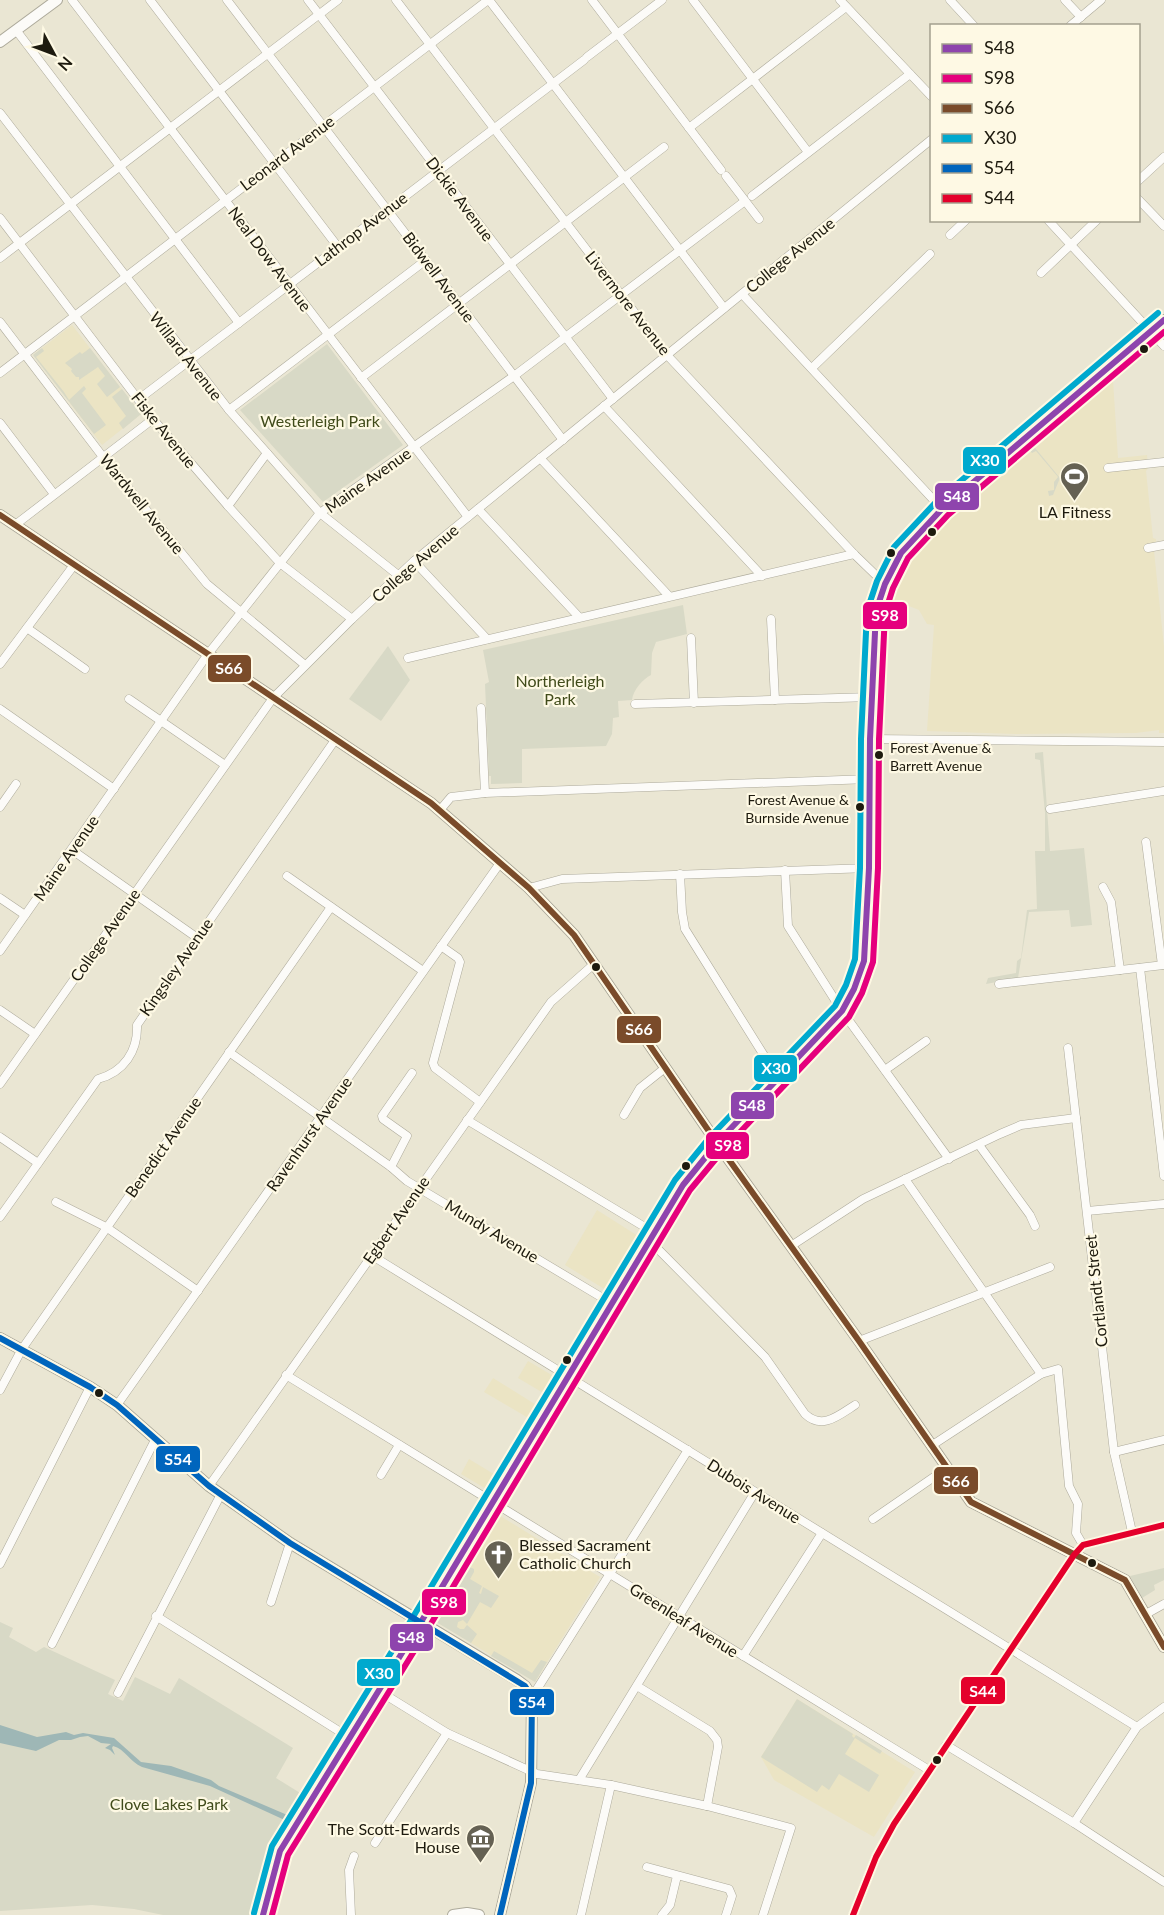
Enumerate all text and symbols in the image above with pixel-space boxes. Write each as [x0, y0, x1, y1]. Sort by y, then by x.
north arrow [24, 24, 84, 84]
legend [930, 24, 1140, 222]
text: S48 [984, 36, 1015, 58]
text: N [54, 53, 77, 75]
text: S98 [984, 66, 1015, 88]
text: S66 [984, 96, 1015, 118]
street label: Leonard Avenue [236, 111, 338, 194]
text: X30 [984, 126, 1017, 148]
street label: Dickie Avenue [423, 153, 498, 245]
text: S54 [984, 156, 1015, 178]
text: S44 [984, 186, 1015, 208]
street label: Lathrop Avenue [311, 188, 411, 270]
street label: Neal Dow Avenue [225, 203, 316, 315]
street label: College Avenue [741, 213, 838, 296]
street label: Bidwell Avenue [399, 228, 479, 326]
street label: Livermore Avenue [582, 247, 675, 359]
street label: Willard Avenue [146, 308, 227, 404]
unlabelled marker [1138, 343, 1150, 355]
street label: Fiske Avenue [128, 388, 201, 472]
park label: Westerleigh Park [260, 411, 381, 430]
street label: Maine Avenue [321, 443, 414, 516]
line badge: X30 [962, 446, 1007, 475]
street label: Wardwell Avenue [96, 450, 188, 557]
text: X30 [970, 450, 1000, 469]
sports icon: LA Fitness [1059, 460, 1091, 502]
line badge: S48 [934, 482, 980, 511]
text: S48 [943, 486, 971, 505]
place label: LA Fitness [1039, 502, 1111, 521]
street label: College Avenue [367, 520, 462, 605]
unlabelled marker [926, 526, 938, 538]
unlabelled marker [885, 547, 897, 559]
line badge: S98 [862, 601, 908, 630]
text: S98 [871, 605, 899, 624]
line badge: S66 [207, 654, 252, 683]
text: S66 [215, 658, 243, 677]
park label: Northerleigh Park [515, 671, 605, 708]
place label: Forest Avenue & Barrett Avenue [890, 739, 992, 774]
marker: Forest Avenue & Barrett Avenue [873, 749, 885, 761]
place label: Forest Avenue & Burnside Avenue [745, 791, 849, 826]
marker: Forest Avenue & Burnside Avenue [854, 801, 866, 813]
street label: Maine Avenue [29, 811, 102, 904]
street label: College Avenue [66, 885, 144, 985]
street label: Kingsley Avenue [135, 914, 216, 1019]
unlabelled marker [590, 961, 602, 973]
line badge: S66 [616, 1015, 662, 1044]
text: S66 [625, 1019, 653, 1038]
line badge: X30 [753, 1054, 798, 1083]
text: X30 [761, 1058, 791, 1077]
street label: Ravenhurst Avenue [262, 1073, 355, 1195]
line badge: S48 [730, 1091, 775, 1120]
street label: Benedict Avenue [121, 1093, 204, 1201]
text: S48 [738, 1095, 766, 1114]
line badge: S98 [705, 1131, 750, 1160]
text: S98 [714, 1135, 742, 1154]
unlabelled marker [680, 1160, 692, 1172]
street label: Egbert Avenue [358, 1172, 433, 1267]
street label: Mundy Avenue [442, 1195, 543, 1266]
street label: Cortlandt Street [1080, 1234, 1111, 1348]
unlabelled marker [561, 1354, 573, 1366]
unlabelled marker [93, 1387, 105, 1399]
line badge: S54 [155, 1445, 201, 1473]
text: S54 [164, 1449, 192, 1468]
street label: Dubois Avenue [704, 1454, 804, 1527]
line badge: S66 [933, 1466, 979, 1495]
text: S66 [942, 1471, 970, 1490]
place label: Blessed Sacrament Catholic Church [519, 1535, 651, 1572]
church icon: Blessed Sacrament Catholic Church [482, 1538, 514, 1580]
unlabelled marker [1086, 1557, 1098, 1569]
street label: Greenleaf Avenue [626, 1578, 742, 1661]
line badge: S98 [421, 1588, 467, 1616]
text: S98 [430, 1592, 458, 1611]
line badge: S48 [389, 1623, 434, 1652]
text: S48 [397, 1627, 425, 1646]
line badge: X30 [356, 1658, 401, 1687]
text: X30 [364, 1663, 394, 1682]
line badge: S44 [960, 1676, 1006, 1705]
text: S44 [969, 1681, 997, 1700]
line badge: S54 [509, 1688, 555, 1716]
text: S54 [518, 1692, 546, 1711]
unlabelled marker [931, 1754, 943, 1766]
park label: Clove Lakes Park [110, 1794, 229, 1813]
place label: The Scott-Edwards House [328, 1819, 460, 1856]
museum icon: The Scott-Edwards House [465, 1822, 497, 1864]

